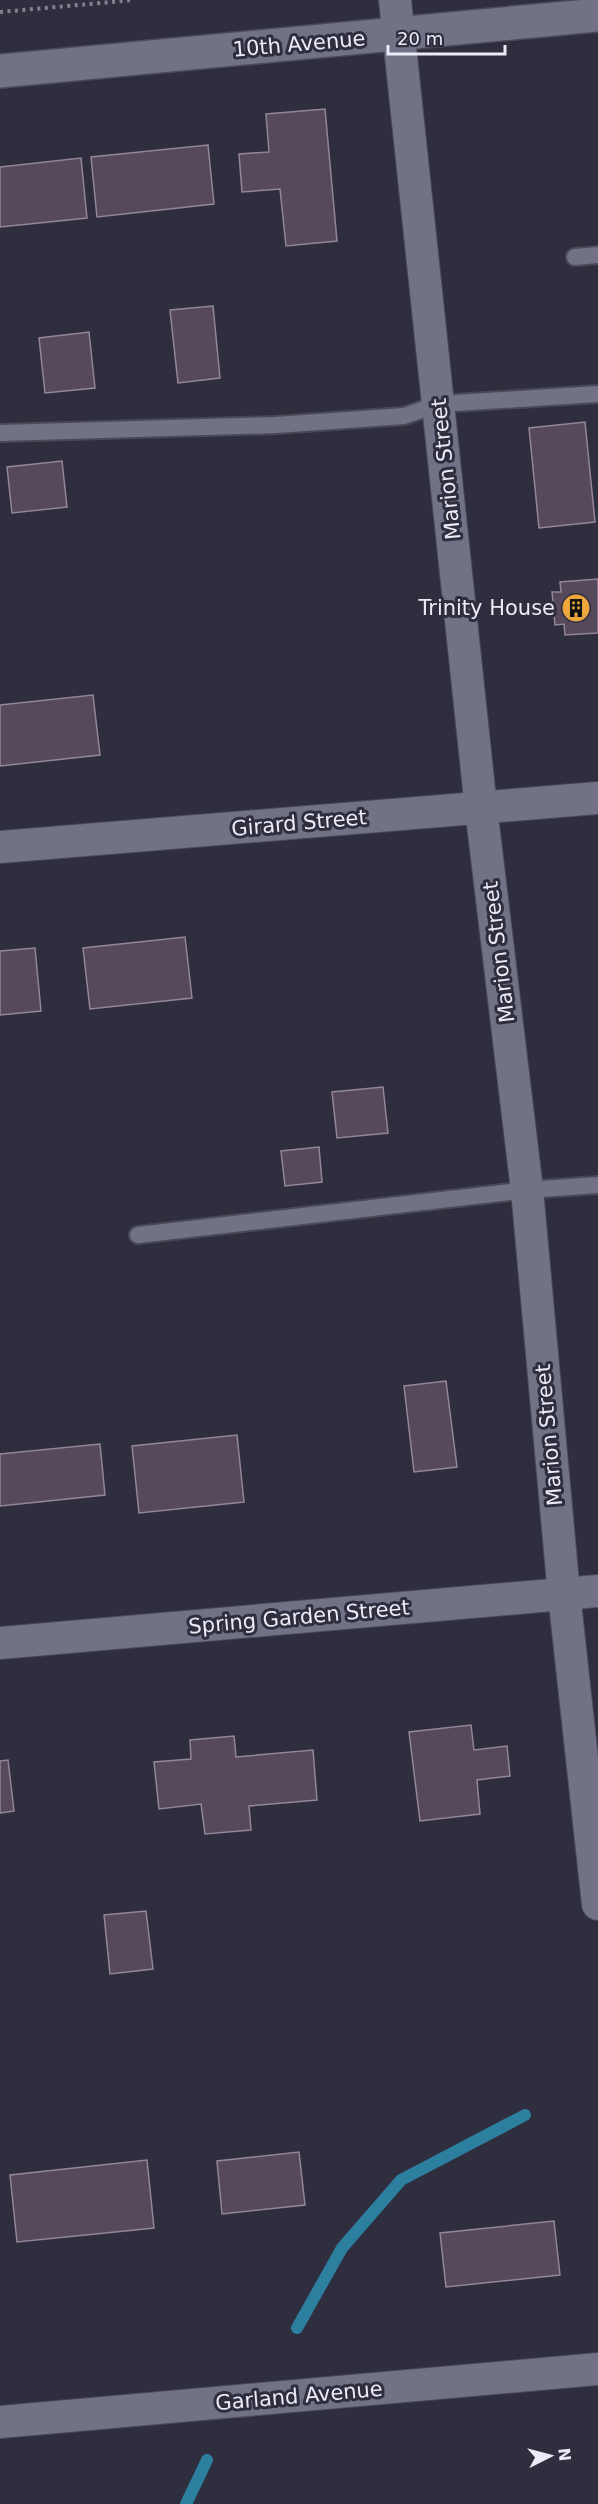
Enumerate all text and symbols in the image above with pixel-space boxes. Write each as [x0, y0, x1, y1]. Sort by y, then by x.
scale bar [388, 18, 505, 56]
street label: 10th Avenue [232, 26, 366, 62]
text: 20 m [397, 28, 443, 49]
street label: Marion Street [427, 397, 465, 541]
building icon: Trinity House [560, 592, 592, 624]
place label: Trinity House [418, 596, 555, 620]
street label: Girard Street [230, 805, 368, 841]
street label: Marion Street [478, 880, 520, 1024]
street label: Marion Street [531, 1363, 567, 1507]
street label: Spring Garden Street [187, 1595, 411, 1639]
street label: Garland Avenue [214, 2377, 384, 2415]
north arrow [520, 2426, 580, 2486]
text: N [554, 2447, 575, 2462]

